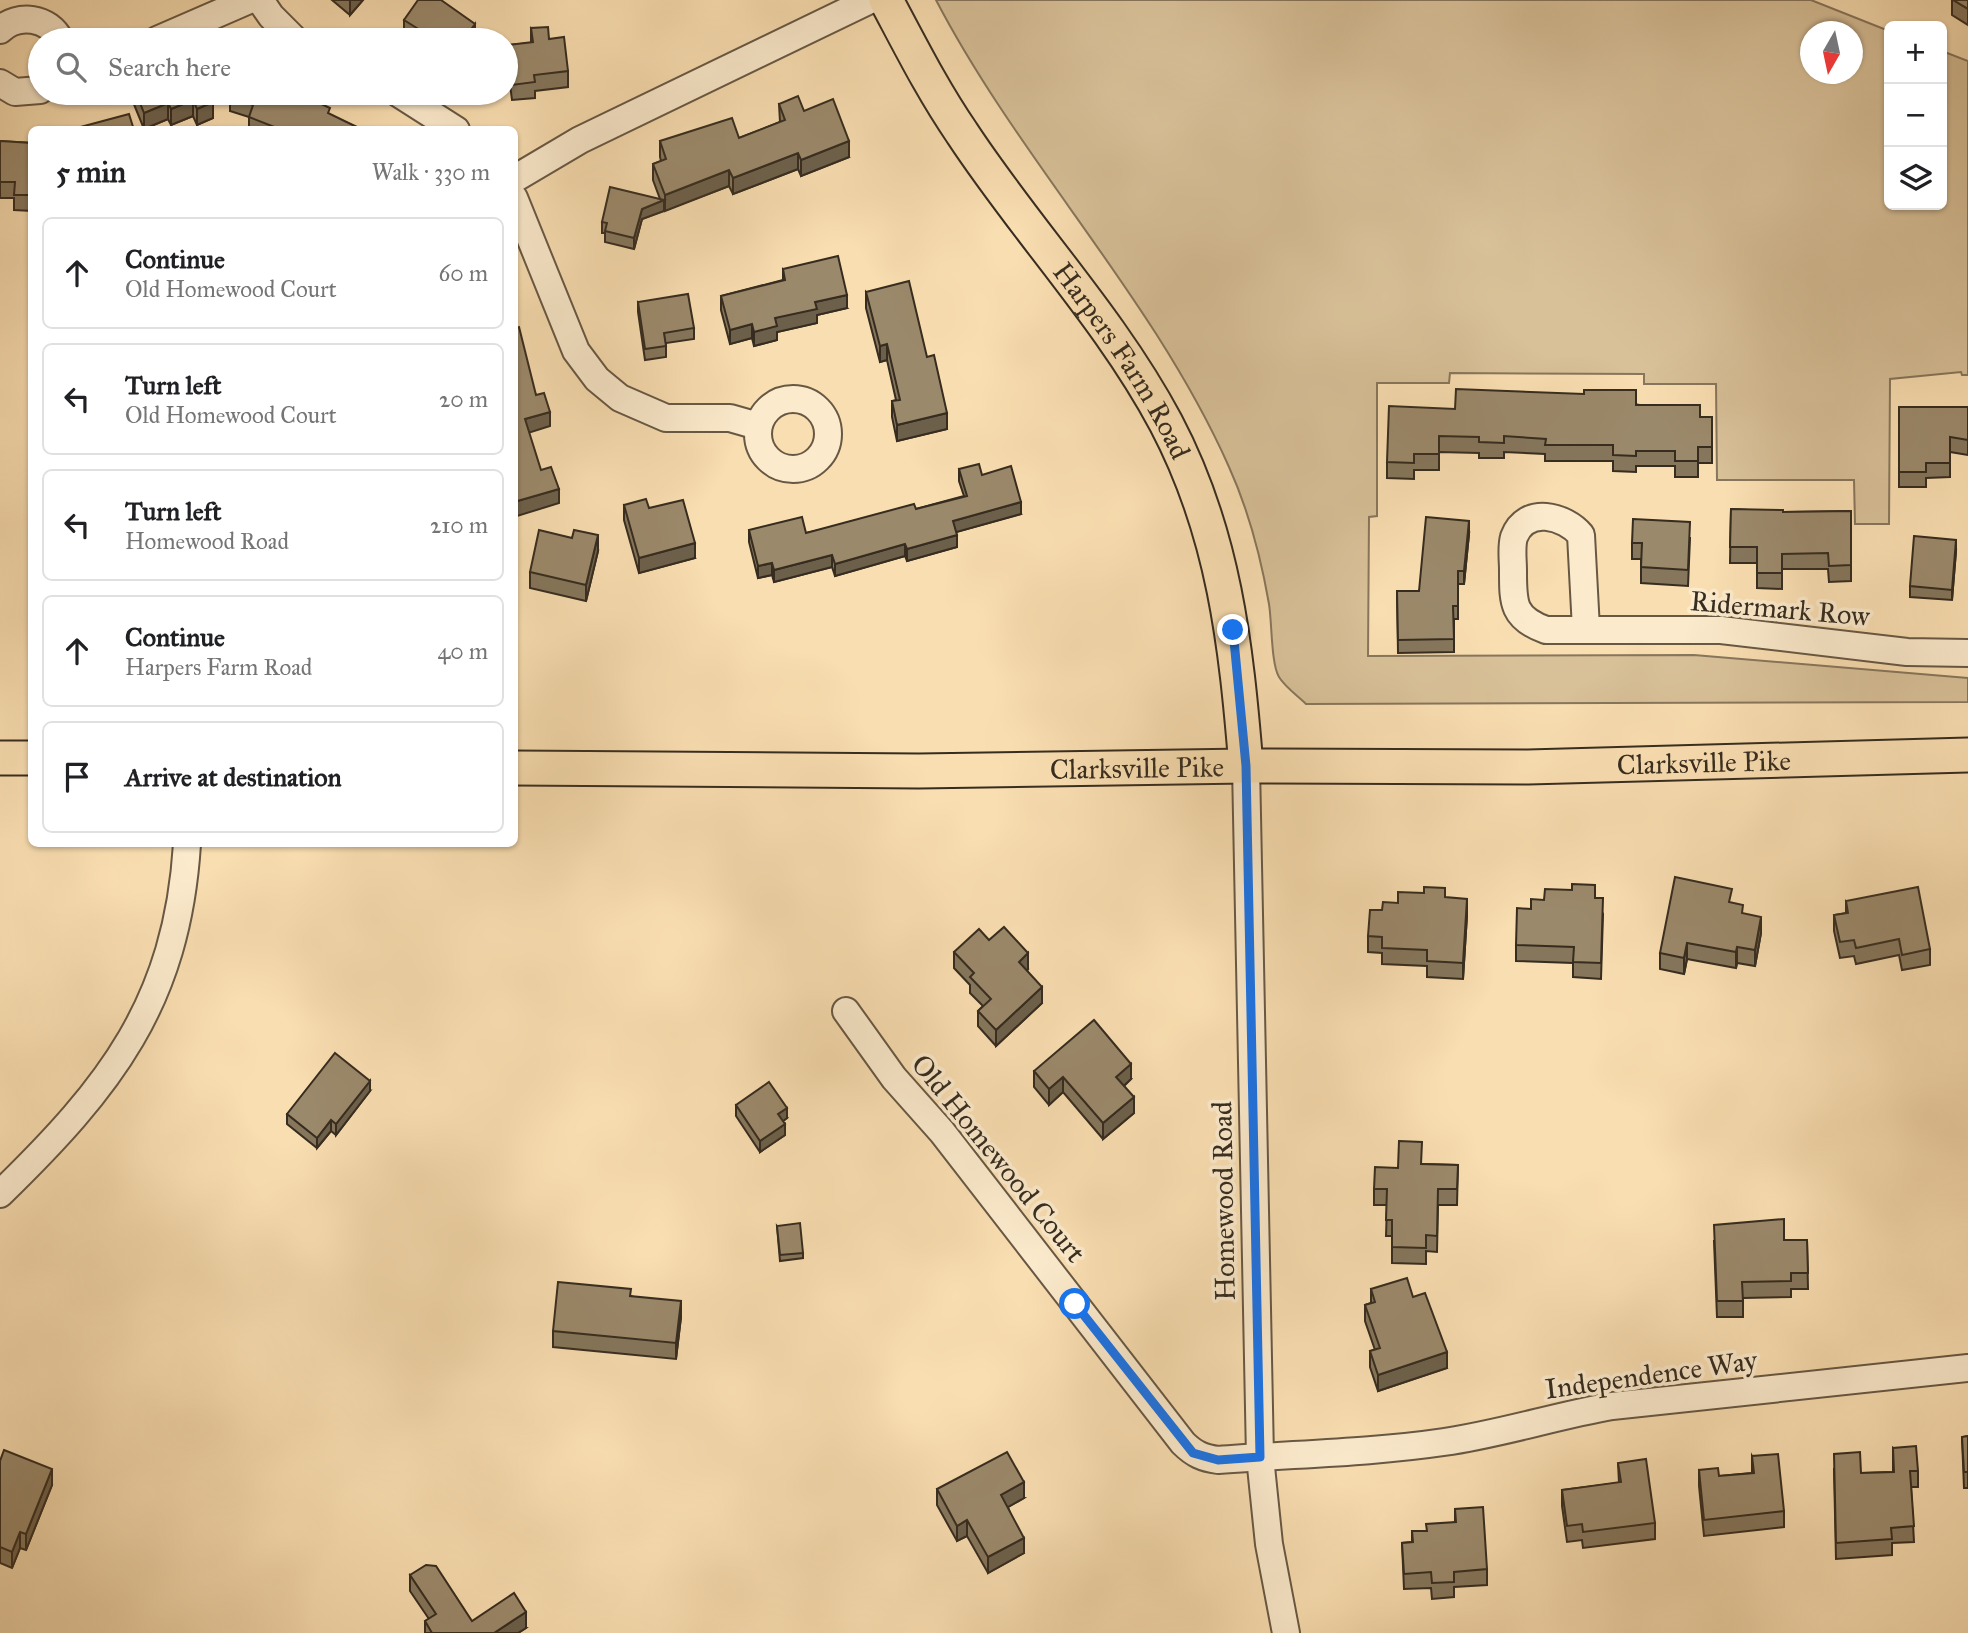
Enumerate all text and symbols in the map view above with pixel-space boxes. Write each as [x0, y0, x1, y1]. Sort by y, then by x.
north arrow [1800, 21, 1863, 84]
map controls [1884, 21, 1947, 210]
button: + [1884, 21, 1947, 84]
search box [28, 28, 518, 105]
icon: search [52, 48, 90, 86]
text: Search here [108, 51, 231, 83]
button: − [1884, 84, 1947, 147]
button: layers [1884, 147, 1947, 210]
text: 5 min [56, 154, 126, 190]
text: Walk · 330 m [372, 158, 490, 186]
text: Continue [125, 243, 225, 275]
icon: ahead [58, 254, 96, 292]
street label: Harpers Farm Road [1045, 255, 1198, 465]
text: 60 m [439, 259, 488, 287]
text: Old Homewood Court [125, 275, 337, 303]
text: Turn left [125, 369, 221, 401]
icon: left [58, 380, 96, 418]
text: 20 m [439, 385, 488, 413]
text: Old Homewood Court [125, 401, 337, 429]
text: Turn left [125, 495, 221, 527]
icon: left [58, 506, 96, 544]
text: 210 m [430, 511, 488, 539]
text: Homewood Road [125, 527, 289, 555]
street label: Ridermark Row [1689, 583, 1872, 634]
route end [1217, 614, 1248, 645]
text: Continue [125, 621, 225, 653]
icon: ahead [58, 632, 96, 670]
text: 40 m [438, 637, 488, 665]
text: Harpers Farm Road [125, 653, 312, 681]
street label: Clarksville Pike [1616, 743, 1791, 783]
street label: Clarksville Pike [1050, 749, 1224, 787]
icon: arrive [58, 758, 96, 796]
text: Arrive at destination [125, 761, 342, 793]
street label: Old Homewood Court [904, 1047, 1093, 1270]
street label: Homewood Road [1204, 1101, 1243, 1301]
route start [1059, 1288, 1090, 1319]
street label: Independence Way [1543, 1342, 1760, 1407]

